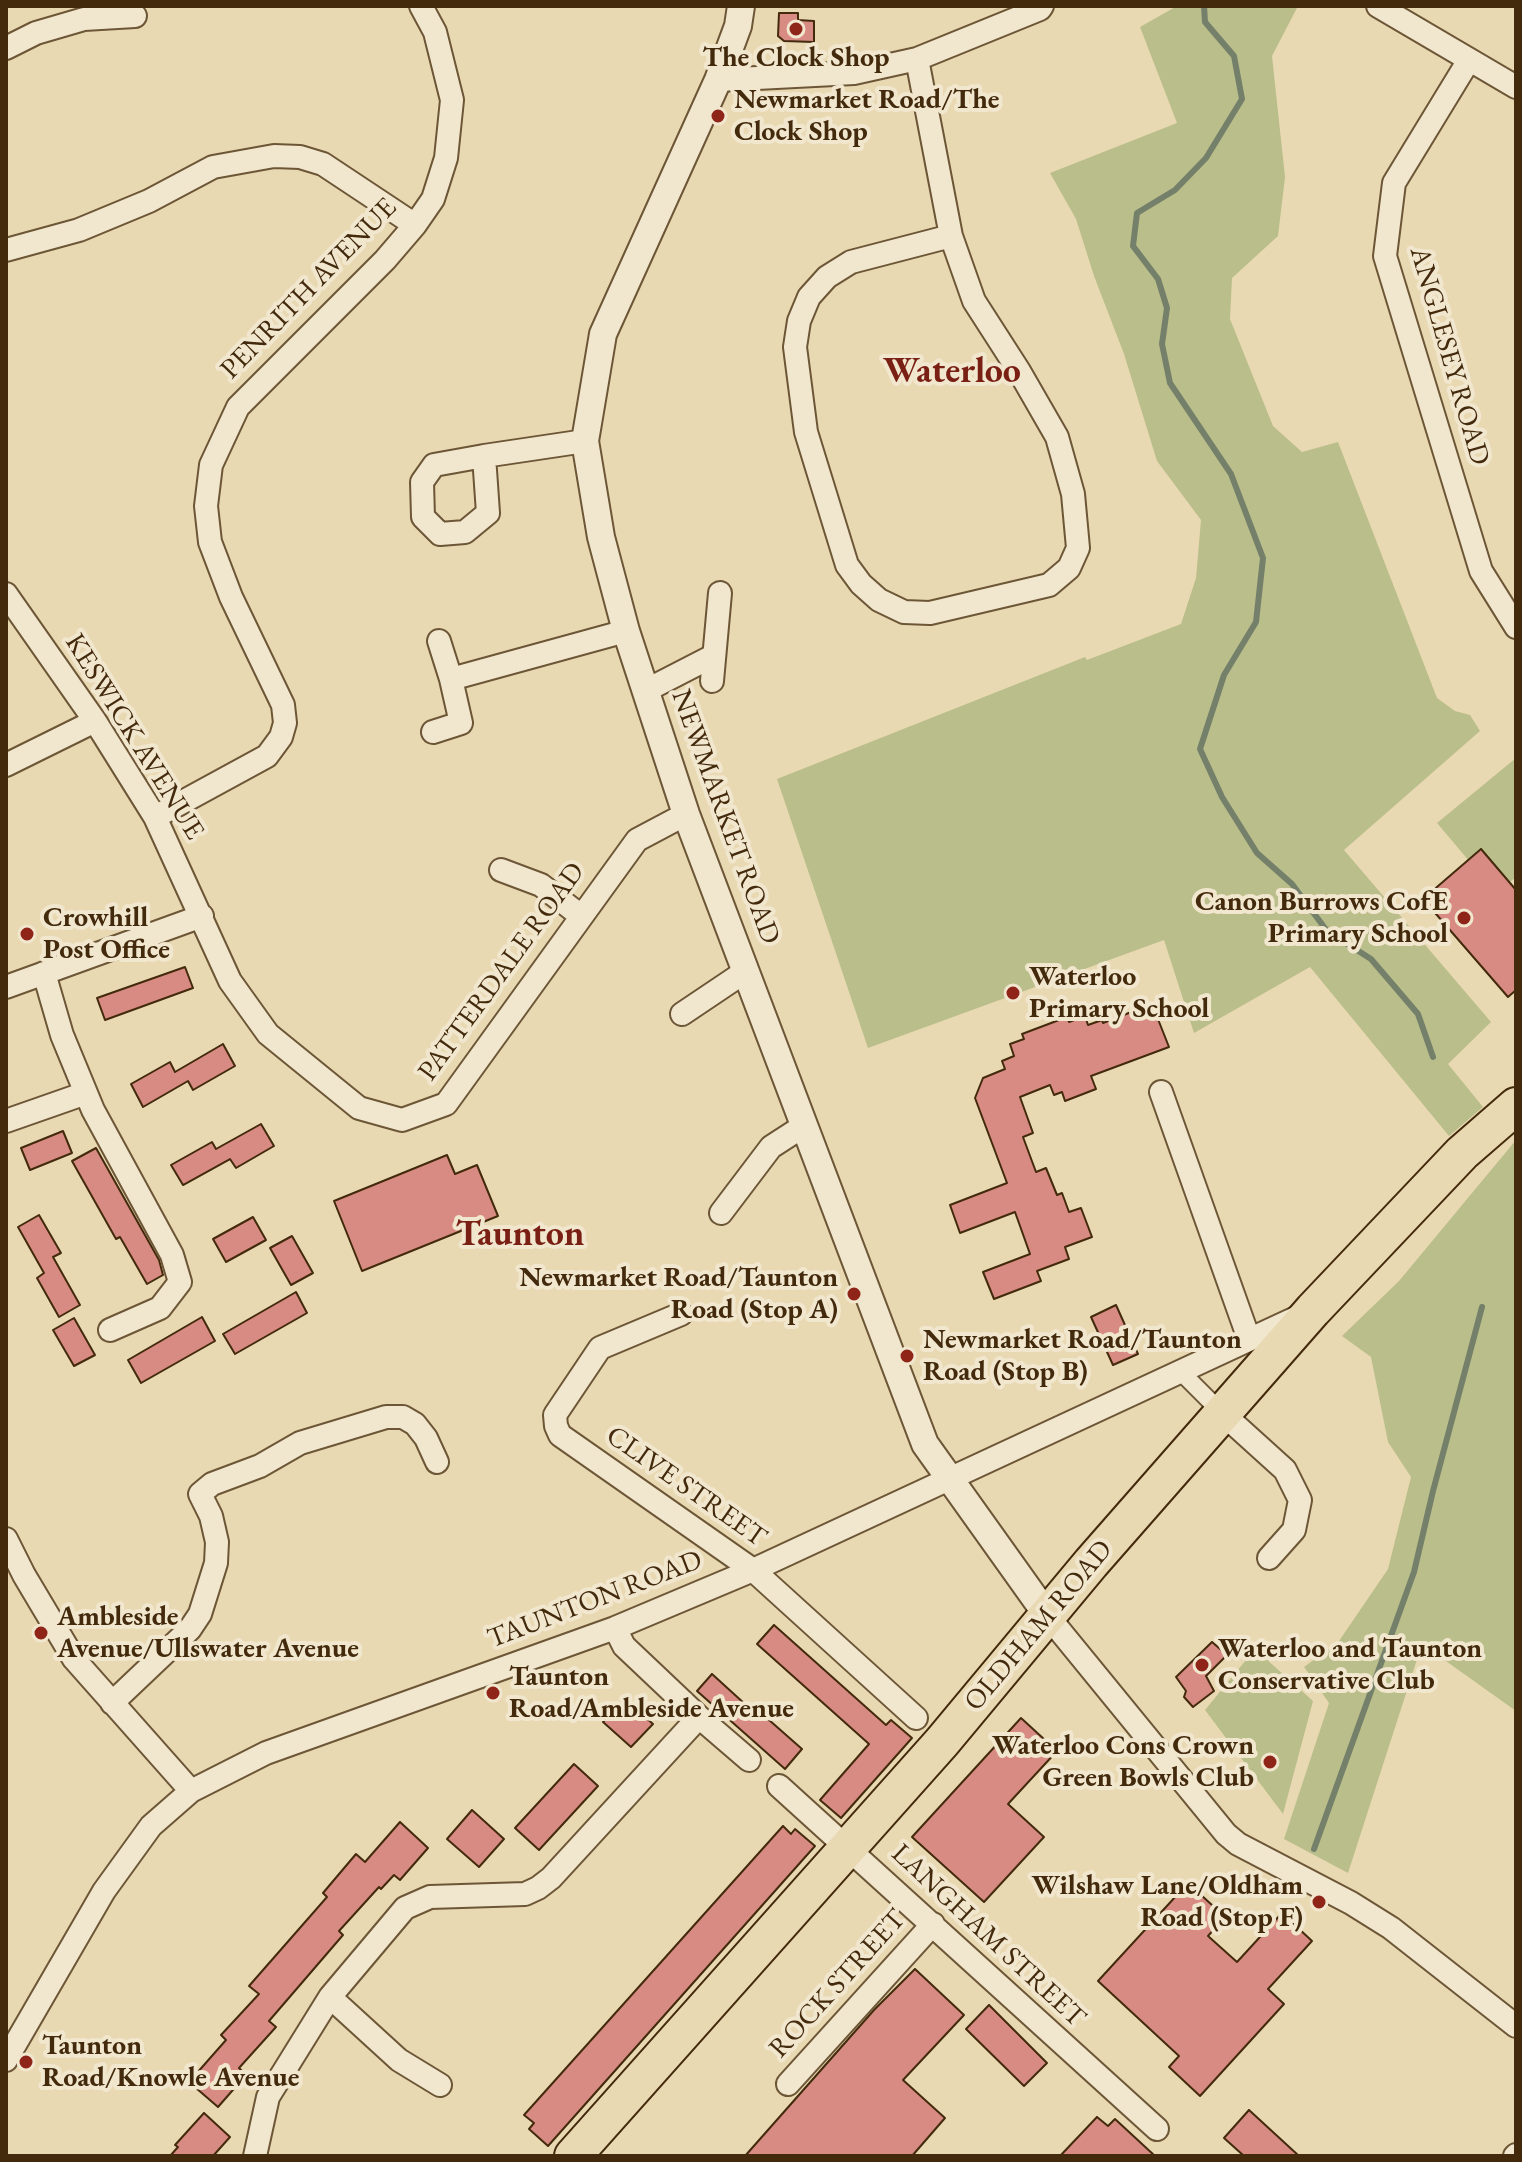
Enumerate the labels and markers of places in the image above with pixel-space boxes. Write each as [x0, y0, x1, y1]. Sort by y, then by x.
marker: The Clock Shop [787, 20, 805, 38]
place label: The Clock Shop [702, 41, 890, 75]
place label: Newmarket Road/The Clock Shop [734, 83, 999, 149]
marker: Newmarket Road/The Clock Shop [709, 107, 727, 125]
place label: Canon Burrows CofE Primary School [1195, 885, 1448, 951]
place label: Crowhill Post Office [43, 901, 170, 967]
marker: Canon Burrows CofE Primary School [1455, 909, 1473, 927]
marker: Crowhill Post Office [18, 925, 36, 943]
place label: Waterloo Primary School [1029, 960, 1209, 1026]
marker: Waterloo Primary School [1004, 984, 1022, 1002]
place label: Newmarket Road/Taunton Road (Stop A) [519, 1261, 838, 1327]
marker: Newmarket Road/Taunton Road (Stop A) [845, 1285, 863, 1303]
place label: Newmarket Road/Taunton Road (Stop B) [923, 1323, 1242, 1389]
marker: Newmarket Road/Taunton Road (Stop B) [898, 1347, 916, 1365]
place label: Ambleside Avenue/Ullswater Avenue [57, 1600, 359, 1666]
marker: Ambleside Avenue/Ullswater Avenue [32, 1624, 50, 1642]
place label: Waterloo and Taunton Conservative Club [1218, 1632, 1482, 1698]
marker: Waterloo and Taunton Conservative Club [1193, 1656, 1211, 1674]
place label: Taunton Road/Ambleside Avenue [509, 1660, 794, 1726]
marker: Taunton Road/Ambleside Avenue [484, 1684, 502, 1702]
place label: Waterloo Cons Crown Green Bowls Club [992, 1729, 1254, 1795]
marker: Waterloo Cons Crown Green Bowls Club [1261, 1753, 1279, 1771]
place label: Wilshaw Lane/Oldham Road (Stop F) [1032, 1869, 1303, 1935]
marker: Wilshaw Lane/Oldham Road (Stop F) [1310, 1893, 1328, 1911]
place label: Taunton Road/Knowle Avenue [42, 2029, 299, 2095]
marker: Taunton Road/Knowle Avenue [17, 2053, 35, 2071]

